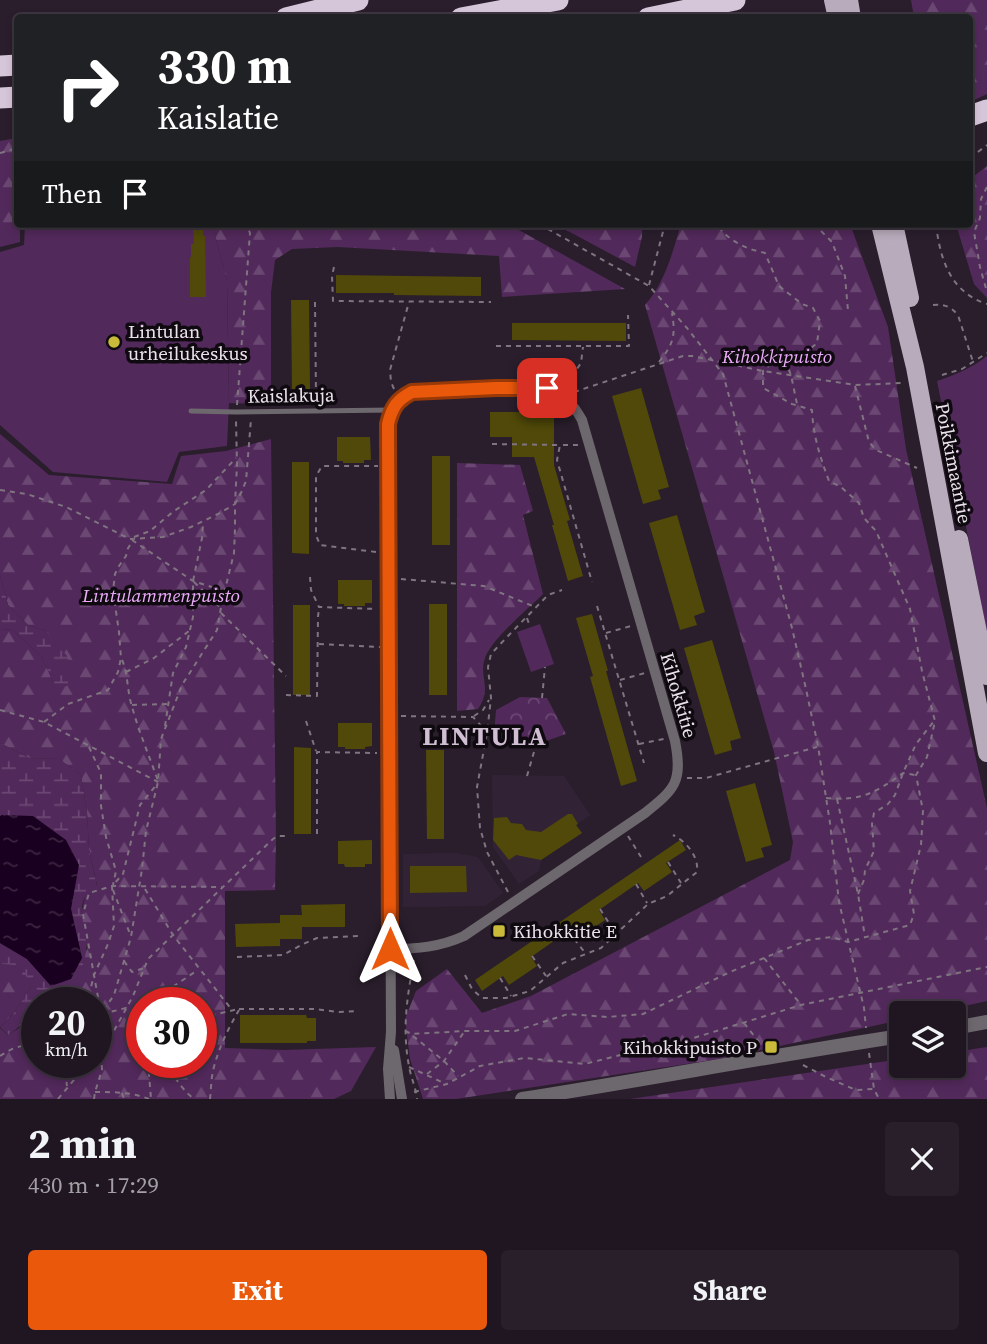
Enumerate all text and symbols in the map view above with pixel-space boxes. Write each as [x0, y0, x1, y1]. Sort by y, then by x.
text: 330 m [157, 32, 292, 99]
icon: right [42, 42, 133, 133]
text: Kaislatie [157, 96, 279, 140]
icon: arrive [116, 175, 154, 213]
text: Then [42, 176, 102, 212]
place label: Lintulan urheilukeskus [128, 318, 248, 366]
marker: Lintulan urheilukeskus [106, 334, 122, 350]
park label: Kihokkipuisto [721, 343, 832, 369]
pin [517, 358, 577, 418]
icon: arrive [528, 369, 566, 407]
street label: Kaislakuja [247, 381, 335, 409]
street label: Poikkimaantie [930, 400, 978, 526]
park label: Lintulammenpuisto [81, 582, 240, 608]
street label: Kihokkitie [654, 649, 704, 741]
district label: LINTULA [422, 718, 548, 754]
position arrow [353, 912, 427, 986]
place label: Kihokkitie E [513, 918, 617, 944]
marker: Kihokkitie E [491, 923, 507, 939]
speed limit sign: 30 [126, 987, 217, 1078]
text: 20 [48, 999, 85, 1047]
map controls [889, 1001, 966, 1078]
button: layers [889, 1001, 966, 1078]
place label: Kihokkipuisto P [623, 1034, 757, 1060]
text: km/h [45, 1037, 88, 1062]
marker: Kihokkipuisto P [763, 1039, 779, 1055]
text: 2 min [28, 1114, 137, 1172]
button: close [885, 1122, 959, 1196]
text: 430 m · 17:29 [28, 1169, 159, 1201]
button: Exit [28, 1250, 487, 1330]
button: Share [501, 1250, 959, 1330]

